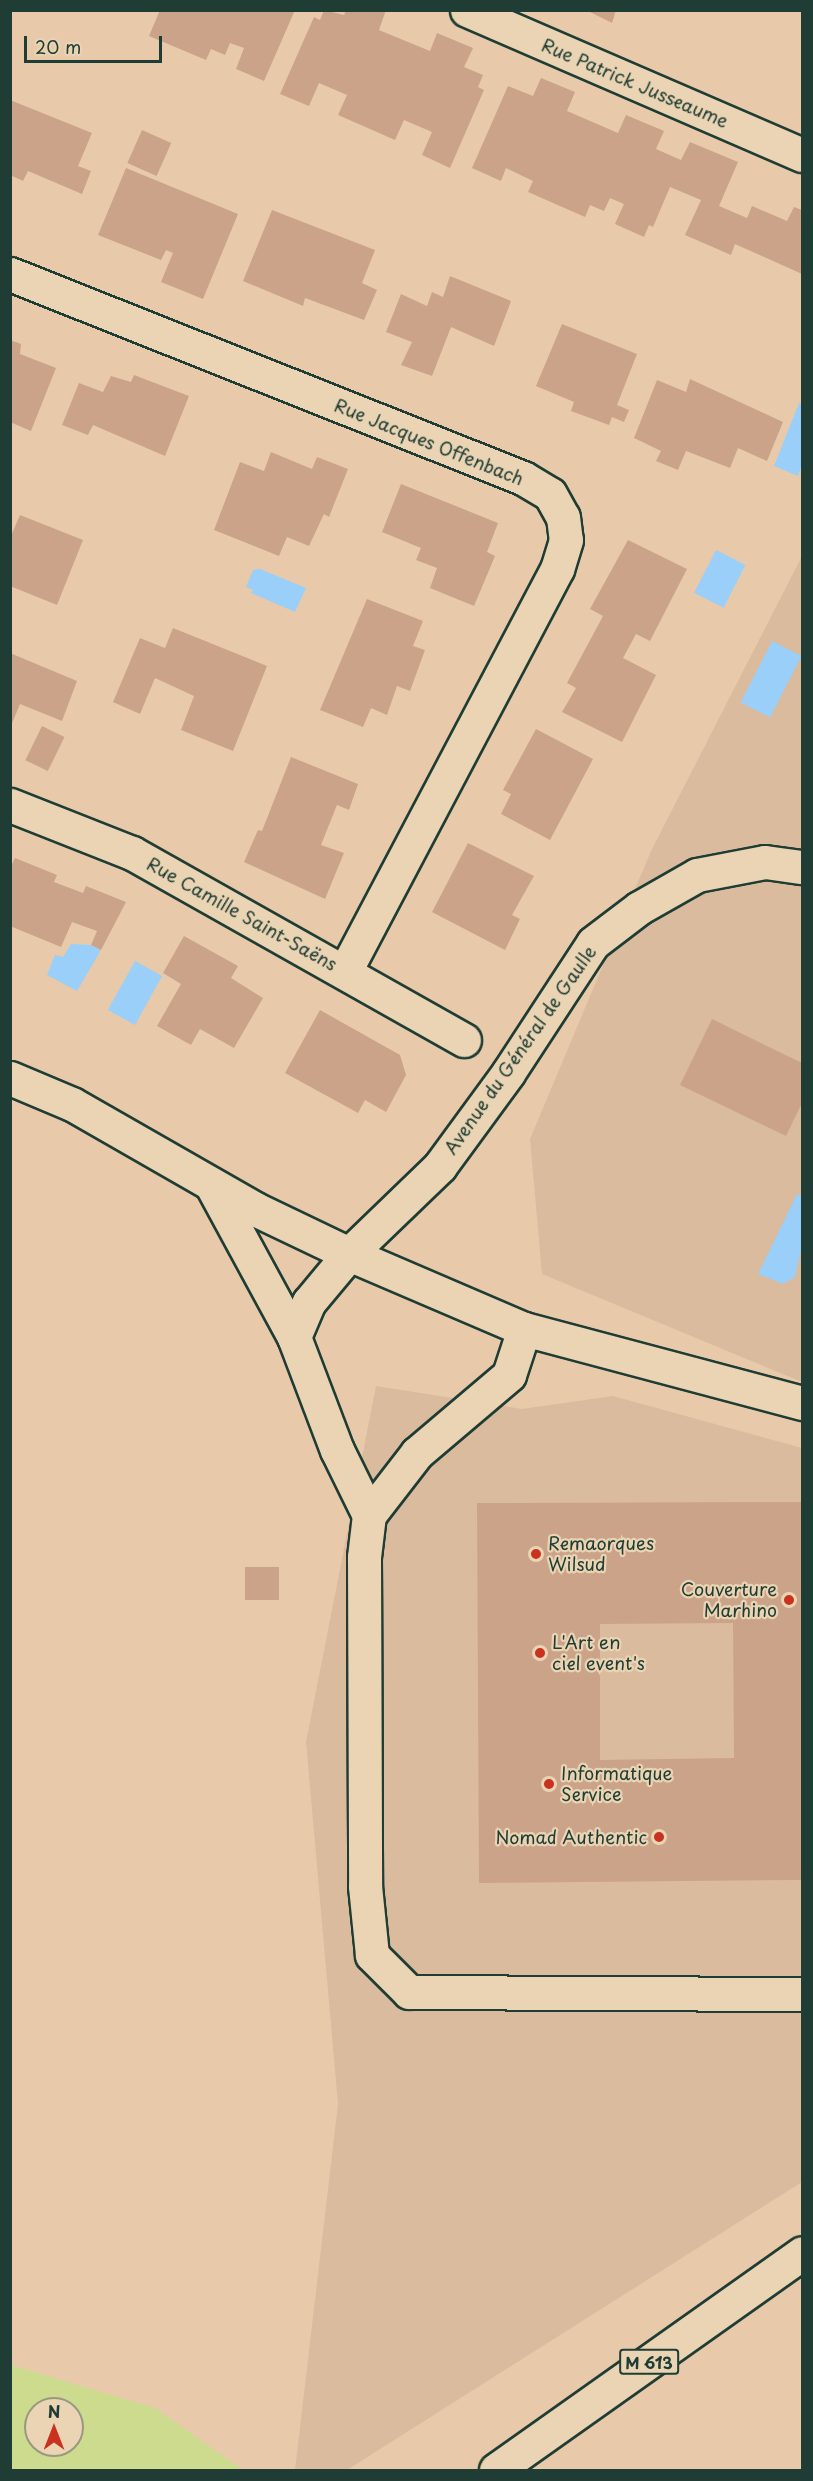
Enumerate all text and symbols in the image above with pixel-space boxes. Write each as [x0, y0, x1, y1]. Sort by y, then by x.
scale bar [27, 24, 165, 62]
text: 20 m [35, 33, 81, 60]
street label: Rue Patrick Jusseaume [538, 34, 732, 132]
street label: Rue Jacques Offenbach [330, 394, 528, 490]
street label: Rue Camille Saint-Saëns [143, 852, 341, 976]
street label: Avenue du Général de Gaulle [439, 941, 601, 1159]
place label: Remaorques Wilsud [548, 1533, 654, 1576]
marker: Remaorques Wilsud [529, 1547, 543, 1561]
place label: Couverture Marhino [681, 1579, 777, 1622]
marker: Couverture Marhino [782, 1593, 796, 1607]
place label: L'Art en ciel event's [552, 1632, 646, 1674]
marker: L'Art en ciel event's [533, 1646, 547, 1660]
place label: Informatique Service [561, 1763, 672, 1806]
marker: Informatique Service [542, 1777, 556, 1791]
place label: Nomad Authentic [495, 1826, 647, 1848]
marker: Nomad Authentic [652, 1830, 666, 1844]
road number: M 613 [618, 2349, 680, 2375]
north arrow [24, 2397, 84, 2457]
text: N [48, 2399, 60, 2423]

